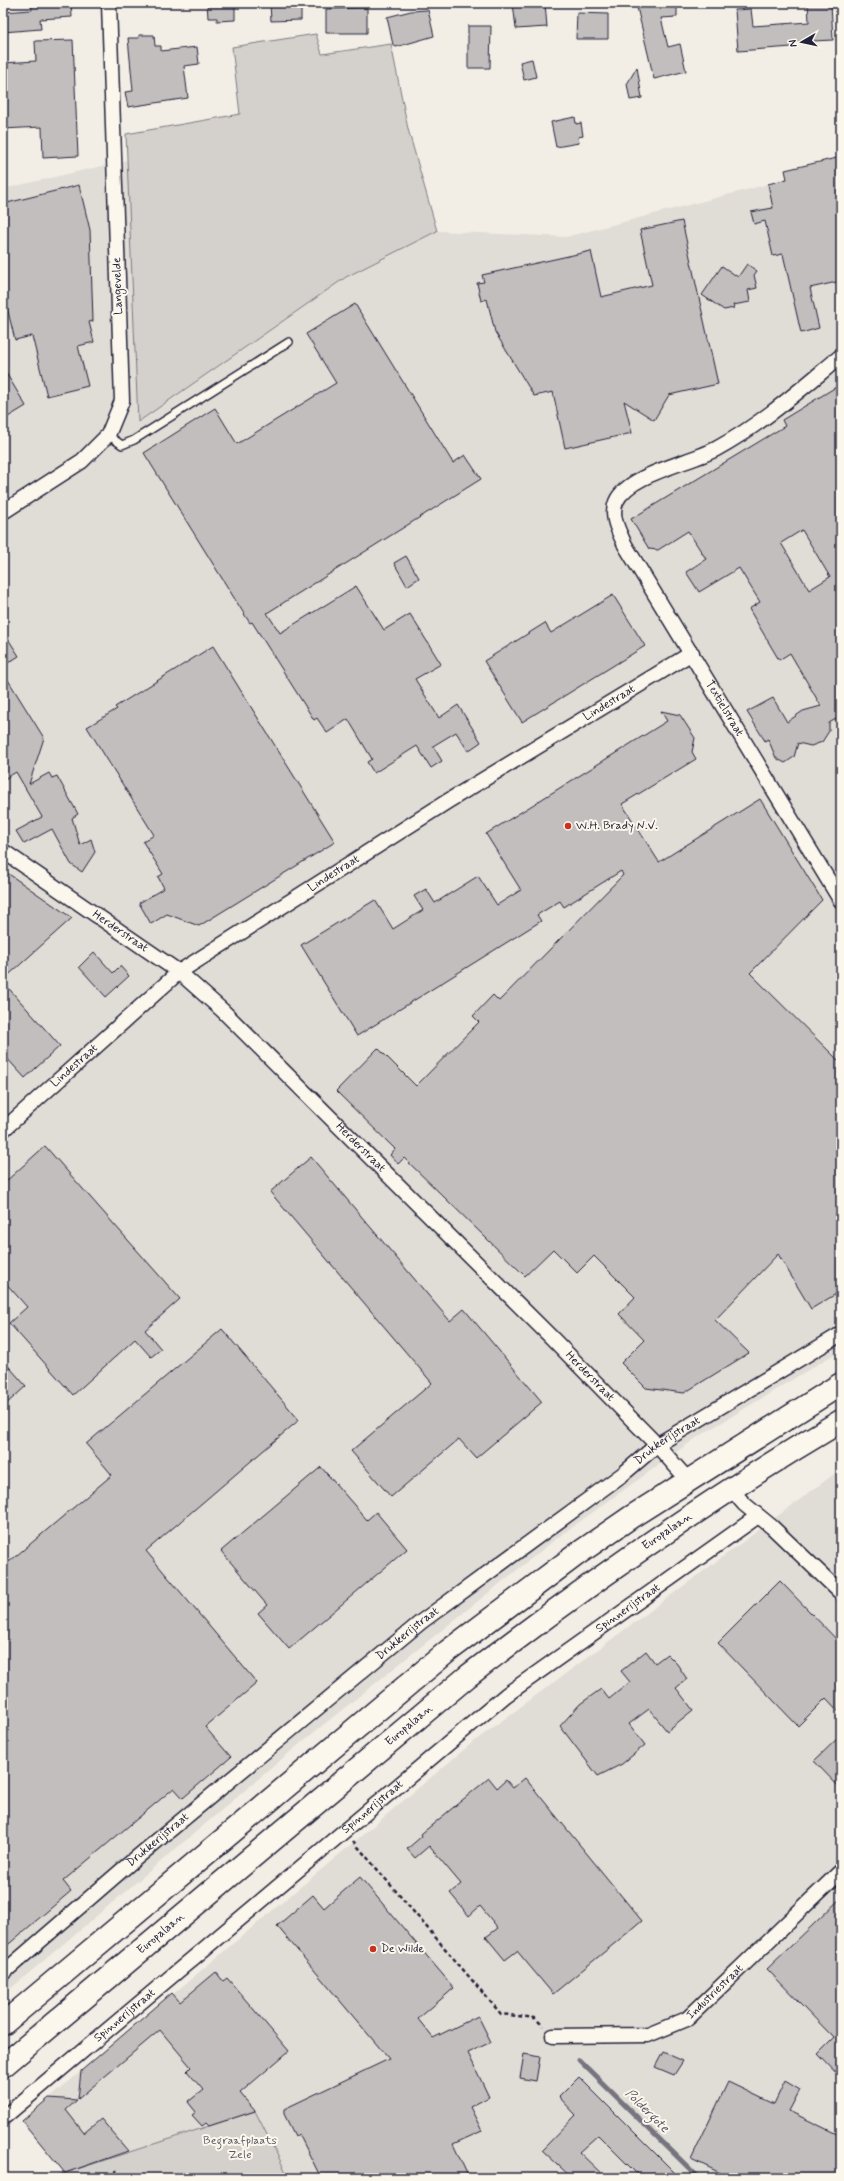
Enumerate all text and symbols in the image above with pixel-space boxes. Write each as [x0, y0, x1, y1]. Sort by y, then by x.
north arrow [782, 22, 822, 62]
text: N [786, 39, 801, 48]
street label: Langevelde [109, 257, 127, 315]
street label: Textielstraat [701, 678, 748, 740]
street label: Lindestraat [580, 681, 639, 725]
place label: W.H. Brady N.V. [576, 818, 658, 834]
marker: W.H. Brady N.V. [563, 821, 573, 831]
street label: Lindestraat [305, 851, 363, 896]
street label: Herderstraat [89, 907, 152, 957]
street label: Lindestraat [48, 1040, 102, 1091]
street label: Herderstraat [332, 1119, 389, 1176]
street label: Herderstraat [561, 1348, 618, 1405]
street label: Drukkerijstraat [631, 1412, 704, 1469]
street label: Europalaan [639, 1509, 696, 1554]
street label: Spinnerijstraat [593, 1580, 664, 1637]
street label: Drukkerijstraat [373, 1603, 443, 1664]
street label: Europalaan [382, 1701, 437, 1750]
street label: Spinnerijstraat [339, 1776, 407, 1838]
street label: Drukkerijstraat [123, 1809, 193, 1871]
street label: Europalaan [134, 1909, 188, 1958]
place label: De Wilde [381, 1941, 424, 1957]
marker: De Wilde [368, 1944, 378, 1954]
street label: Industriestraat [683, 1961, 747, 2023]
street label: Spinnerijstraat [91, 1985, 159, 2046]
water label: Poldergote [620, 2085, 673, 2139]
park label: Begraafplaats Zele [203, 2133, 277, 2163]

